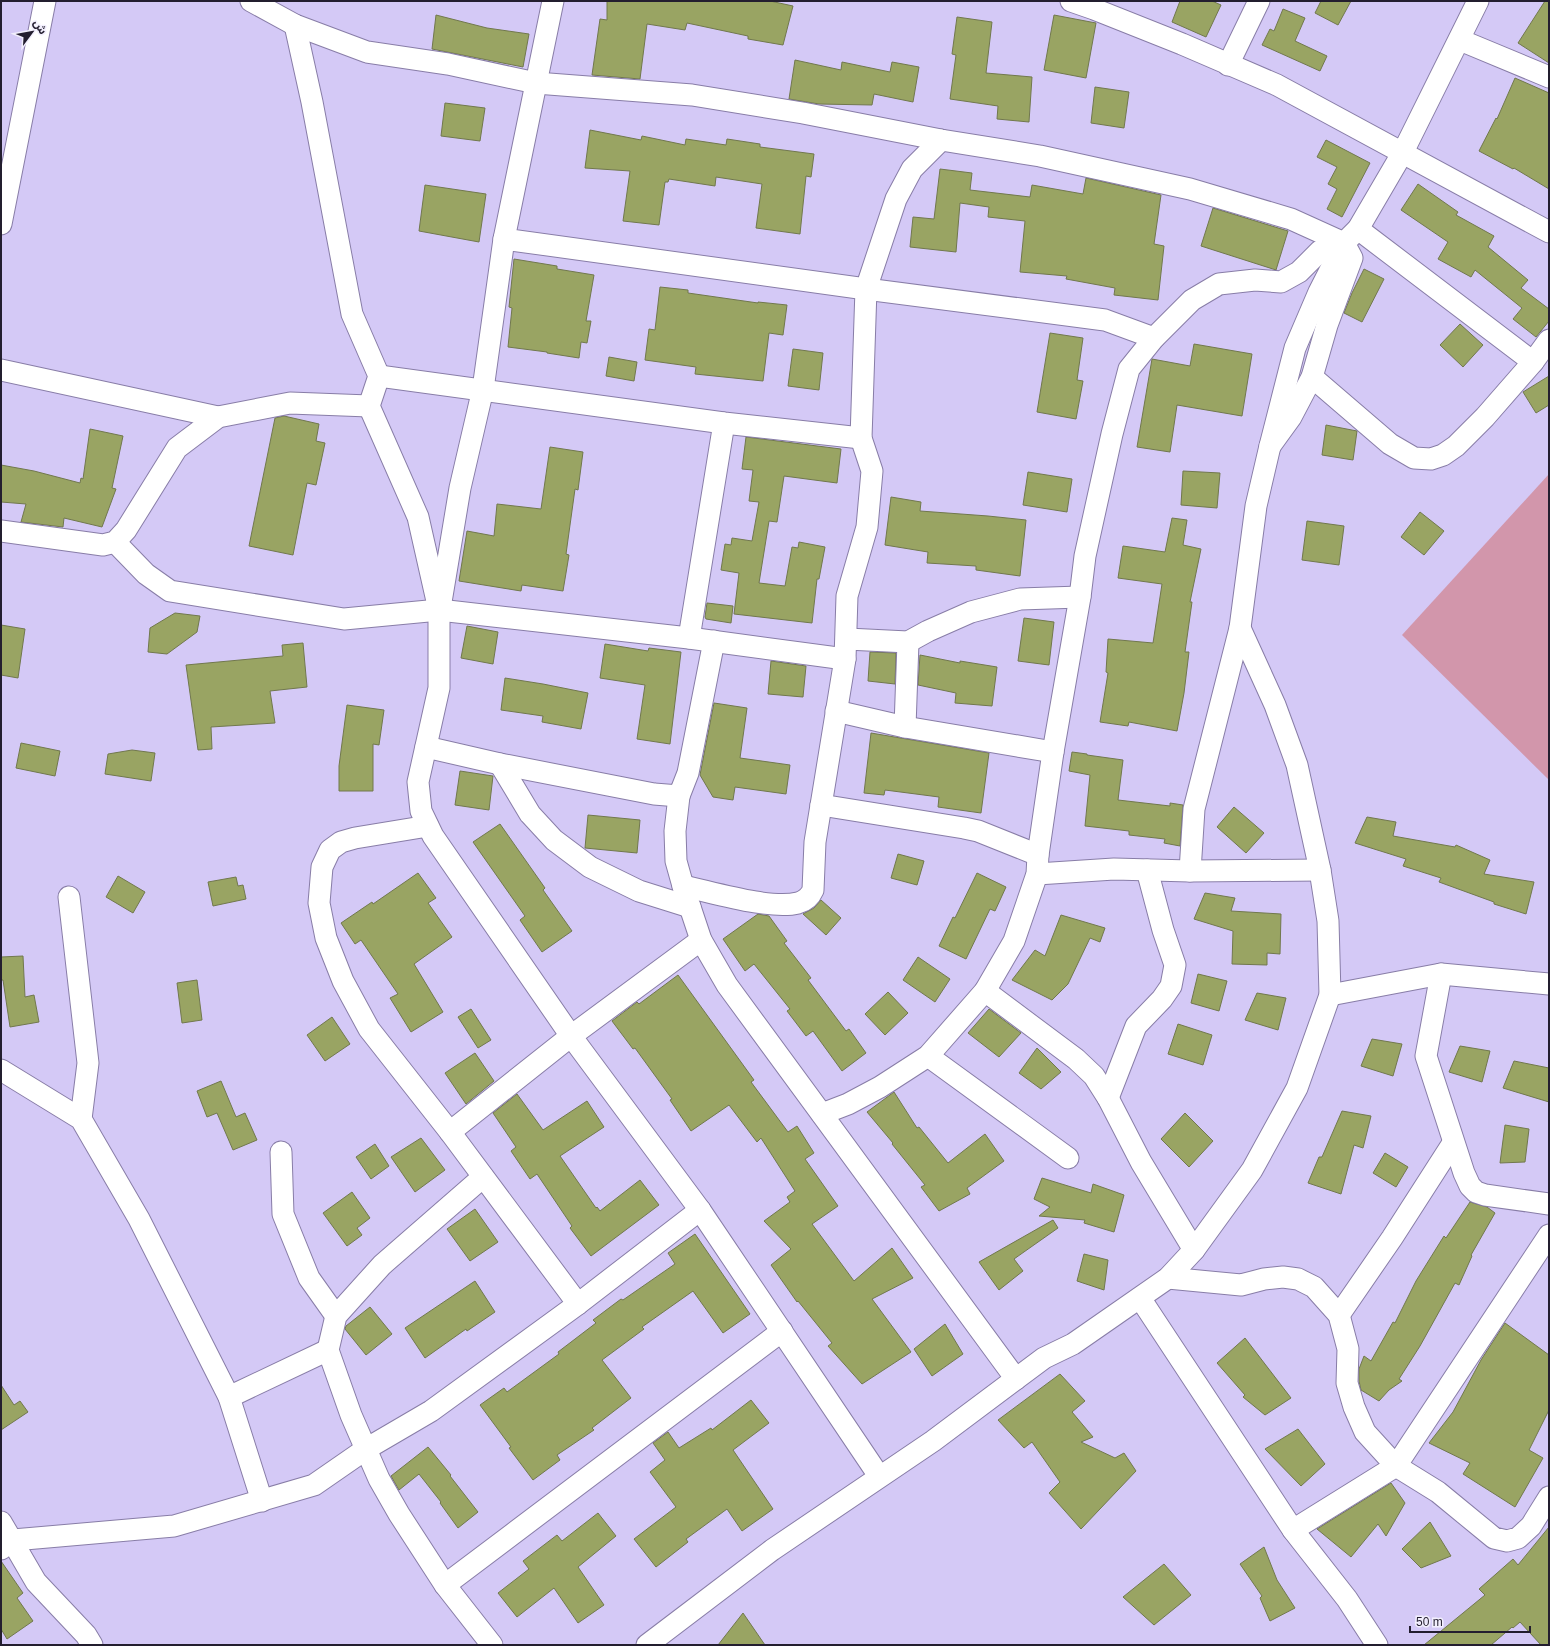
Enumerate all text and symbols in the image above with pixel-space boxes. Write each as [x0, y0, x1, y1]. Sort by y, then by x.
north arrow [12, 12, 52, 52]
text: ش [31, 17, 50, 37]
scale bar [1410, 1608, 1530, 1634]
text: 50 m [1416, 1615, 1443, 1629]

